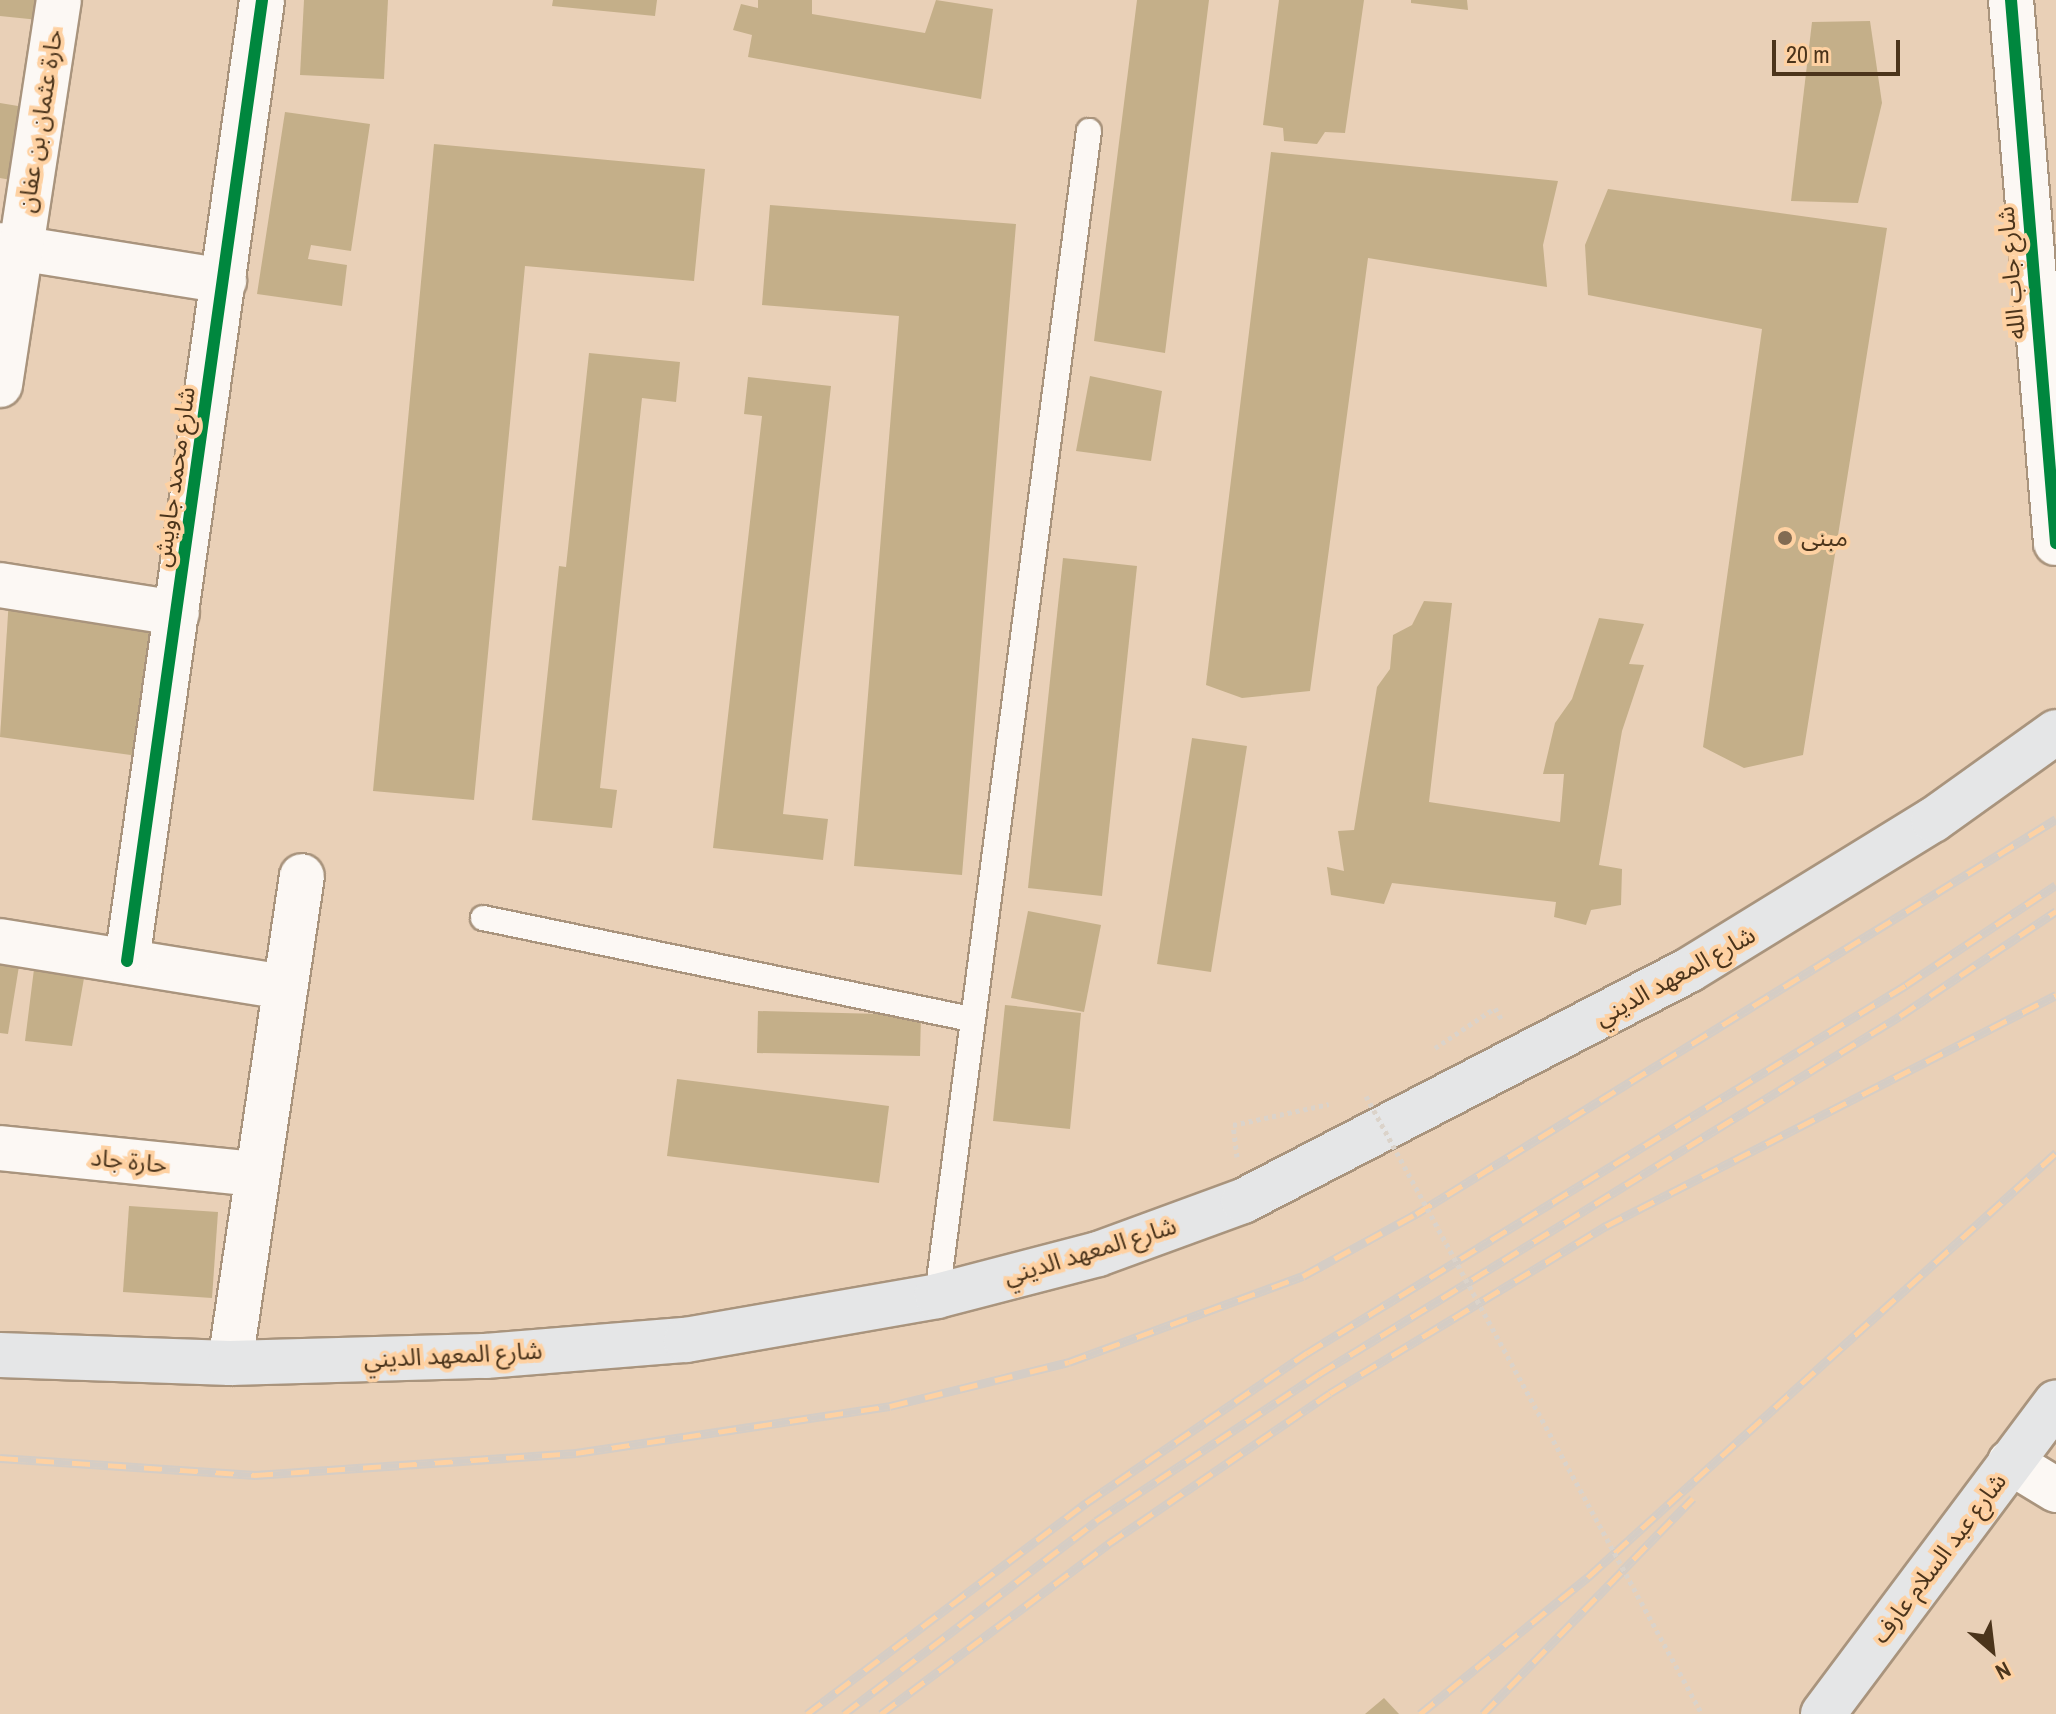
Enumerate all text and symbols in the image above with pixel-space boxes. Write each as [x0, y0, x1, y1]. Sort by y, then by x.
scale bar [1776, 24, 1904, 74]
street label: حارة عثمان بن عفان [11, 27, 69, 215]
text: 20 m [1786, 38, 1830, 70]
street label: شارع جاب الله [1991, 205, 2031, 341]
street label: شارع محمد جاويش [147, 385, 201, 569]
place label: مبنى [1801, 524, 1848, 552]
marker: مبنى [1776, 529, 1794, 547]
street label: شارع المعهد الديني [1590, 920, 1760, 1032]
street label: حارة جاد [89, 1143, 169, 1179]
street label: شارع المعهد الديني [1000, 1211, 1180, 1291]
street label: شارع المعهد الديني [363, 1336, 543, 1374]
street label: شارع عبد السلام عارف [1866, 1467, 2012, 1649]
north arrow [1952, 1610, 2032, 1690]
text: N [1990, 1655, 2016, 1687]

